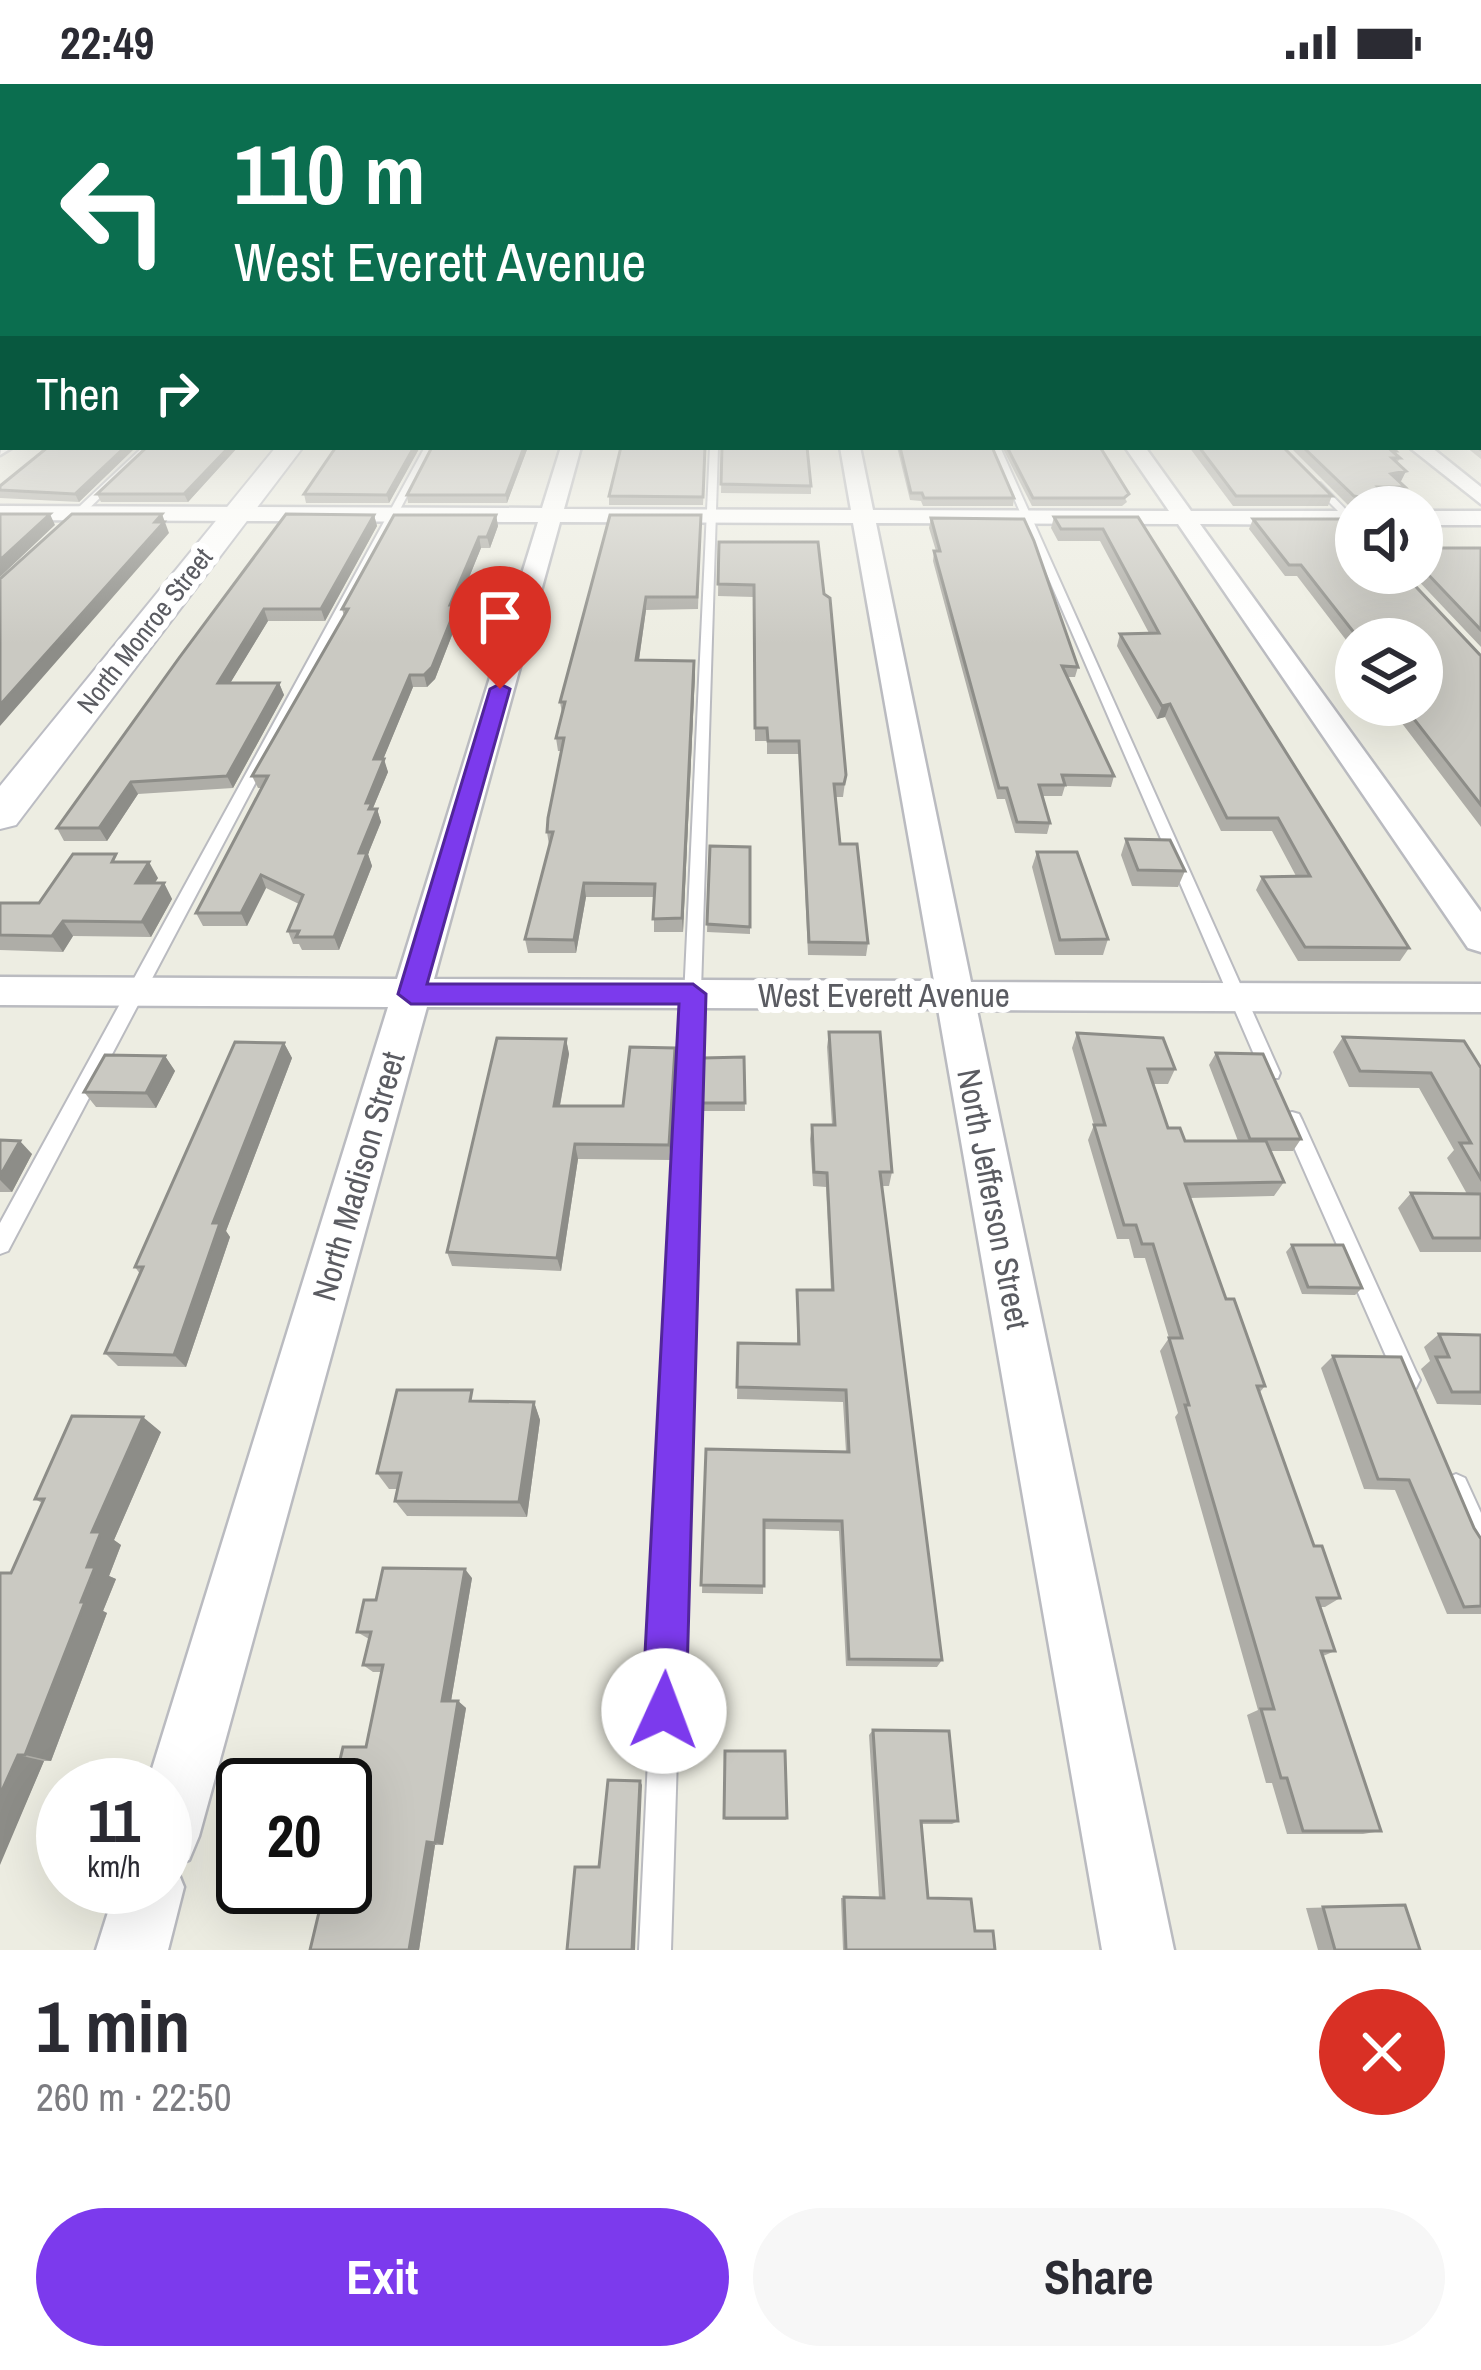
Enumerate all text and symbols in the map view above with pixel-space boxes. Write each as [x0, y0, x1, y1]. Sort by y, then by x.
text: 22:49 [60, 12, 154, 73]
text: 110 m [234, 117, 426, 230]
icon: left [36, 132, 192, 288]
text: West Everett Avenue [234, 225, 646, 298]
icon: right [144, 360, 210, 426]
text: Then [36, 363, 120, 424]
map controls [1335, 486, 1443, 726]
button: sound [1335, 486, 1443, 594]
street label: North Monroe Street [68, 540, 220, 721]
pin [449, 566, 551, 689]
icon: arrive [467, 584, 533, 650]
button: layers [1335, 618, 1443, 726]
street label: West Everett Avenue [758, 973, 1010, 1017]
street label: North Madison Street [301, 1046, 415, 1306]
street label: North Jefferson Street [947, 1065, 1041, 1333]
position arrow [601, 1648, 727, 1774]
speed limit sign: 20 [216, 1758, 372, 1914]
text: 11 [88, 1780, 140, 1861]
text: km/h [87, 1846, 141, 1886]
text: 1 min [36, 1977, 190, 2074]
button: close [1319, 1989, 1445, 2115]
text: 260 m · 22:50 [36, 2071, 232, 2123]
button: Exit [36, 2208, 729, 2346]
button: Share [753, 2208, 1445, 2346]

